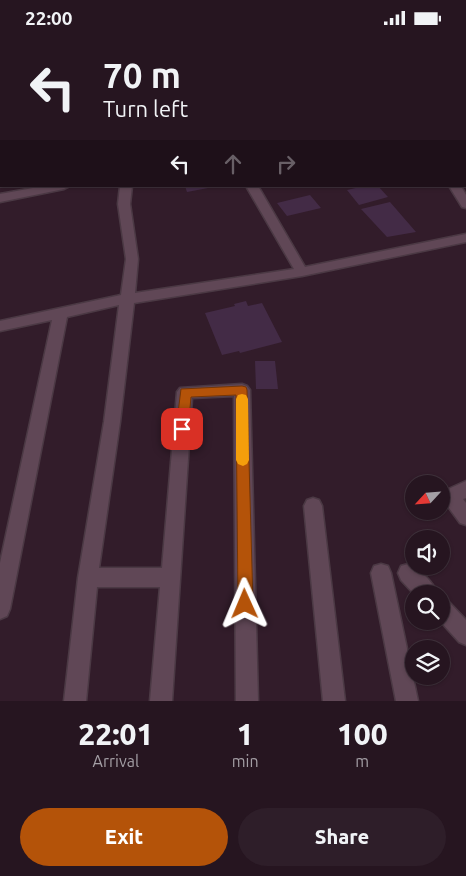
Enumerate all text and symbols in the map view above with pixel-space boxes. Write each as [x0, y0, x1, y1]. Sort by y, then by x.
text: 22:00 [25, 7, 73, 29]
icon: left [20, 55, 85, 120]
text: 70 m [103, 55, 181, 95]
text: Turn left [103, 96, 188, 121]
icon: left [166, 150, 194, 178]
icon: ahead [219, 150, 247, 178]
icon: right [272, 150, 300, 178]
pin [161, 408, 203, 450]
icon: arrive [168, 415, 196, 443]
north arrow [405, 475, 450, 520]
map controls [405, 475, 450, 685]
button: sound [405, 530, 450, 575]
position arrow [218, 577, 270, 629]
button: search [405, 585, 450, 630]
button: layers [405, 640, 450, 685]
text: 22:01 [78, 717, 153, 751]
text: 1 [237, 717, 254, 751]
text: 100 [337, 717, 388, 751]
text: Arrival [93, 752, 139, 770]
text: min [232, 752, 259, 770]
text: m [355, 752, 369, 770]
button: Exit [20, 808, 228, 866]
button: Share [238, 808, 446, 866]

